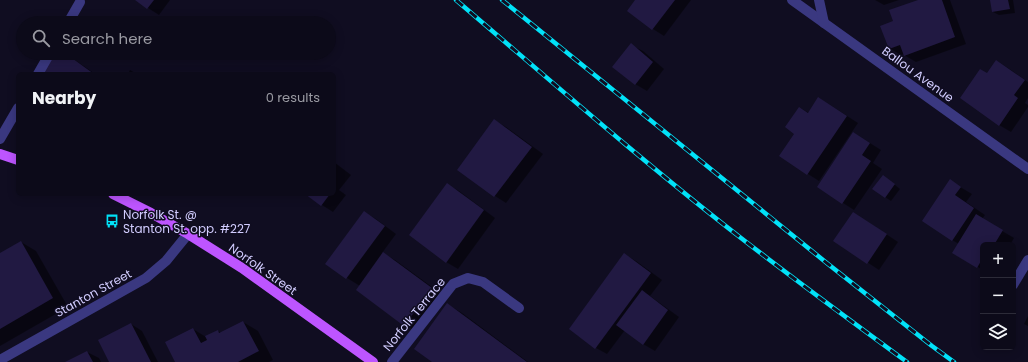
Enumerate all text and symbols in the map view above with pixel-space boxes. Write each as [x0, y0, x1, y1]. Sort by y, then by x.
search box [16, 16, 336, 60]
icon: search [30, 27, 52, 49]
text: Search here [62, 28, 152, 49]
street label: Ballou Avenue [879, 42, 957, 106]
text: Nearby [32, 86, 96, 110]
text: 0 results [266, 88, 320, 107]
place label: Norfolk St. @ Stanton St. opp. #227 [123, 206, 251, 237]
bus stop icon: Norfolk St. @ Stanton St. opp. #227 [104, 213, 120, 229]
street label: Norfolk Street [225, 239, 301, 299]
map controls [980, 242, 1016, 350]
button: + [980, 242, 1016, 278]
street label: Stanton Street [52, 265, 134, 321]
street label: Norfolk Terrace [379, 274, 449, 354]
button: − [980, 278, 1016, 314]
button: layers [980, 314, 1016, 350]

